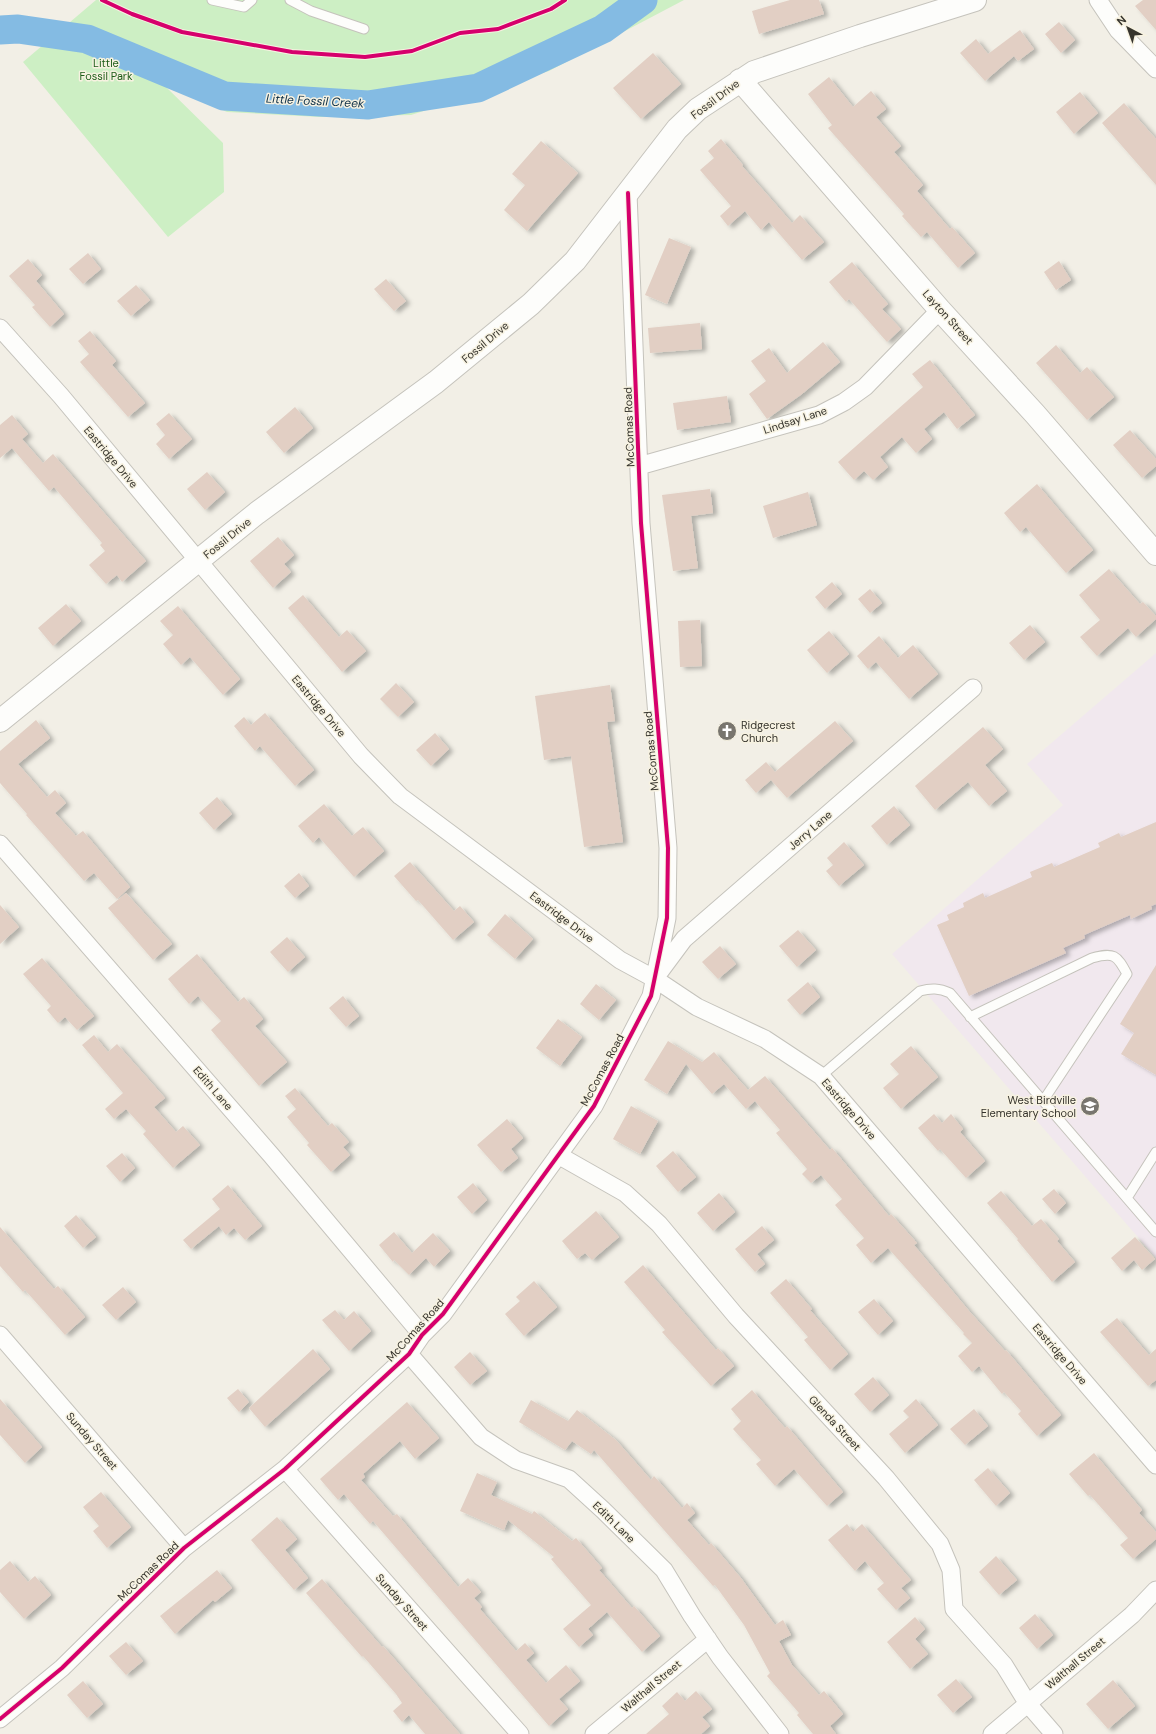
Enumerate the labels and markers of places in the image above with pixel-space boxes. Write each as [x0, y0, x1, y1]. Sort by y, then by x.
place label: Ridgecrest Church [741, 718, 795, 745]
church icon: Ridgecrest Church [716, 720, 738, 742]
place label: West Birdville Elementary School [981, 1093, 1076, 1120]
school or university icon: West Birdville Elementary School [1079, 1095, 1101, 1117]

